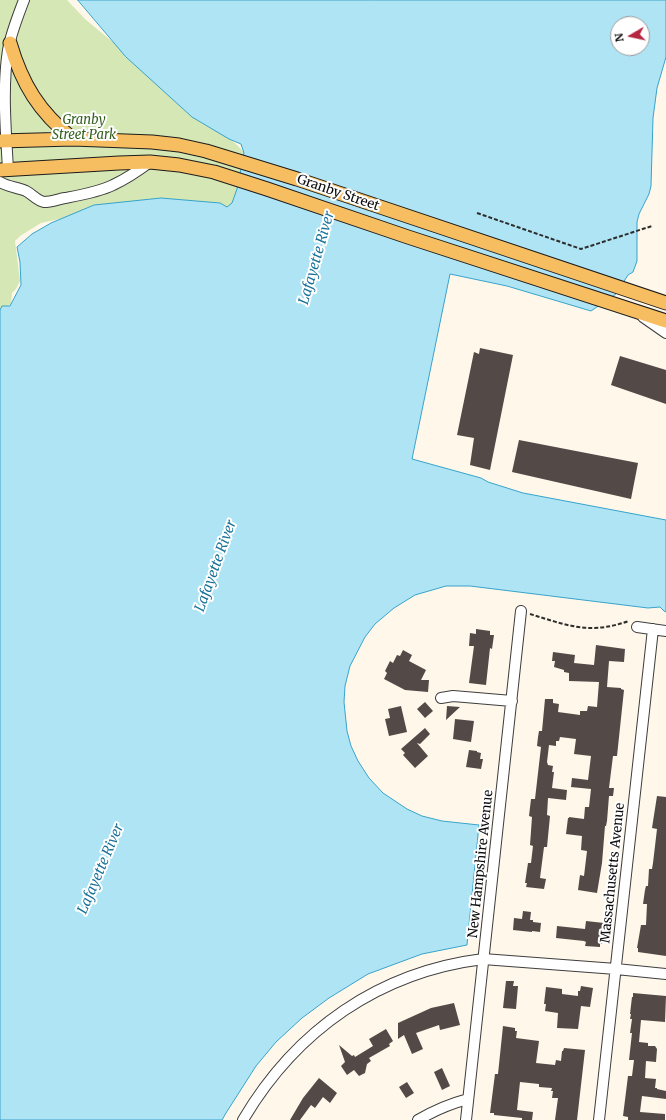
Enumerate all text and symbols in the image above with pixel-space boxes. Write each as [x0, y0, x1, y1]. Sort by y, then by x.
north arrow [610, 16, 650, 56]
text: N [612, 32, 627, 43]
park label: Granby Street Park [52, 112, 116, 143]
street label: Granby Street [295, 172, 381, 214]
water label: Lafayette River [296, 209, 338, 307]
water label: Lafayette River [192, 518, 240, 614]
street label: New Hampshire Avenue [465, 789, 497, 939]
street label: Massachusetts Avenue [598, 802, 628, 944]
water label: Lafayette River [74, 821, 128, 917]

